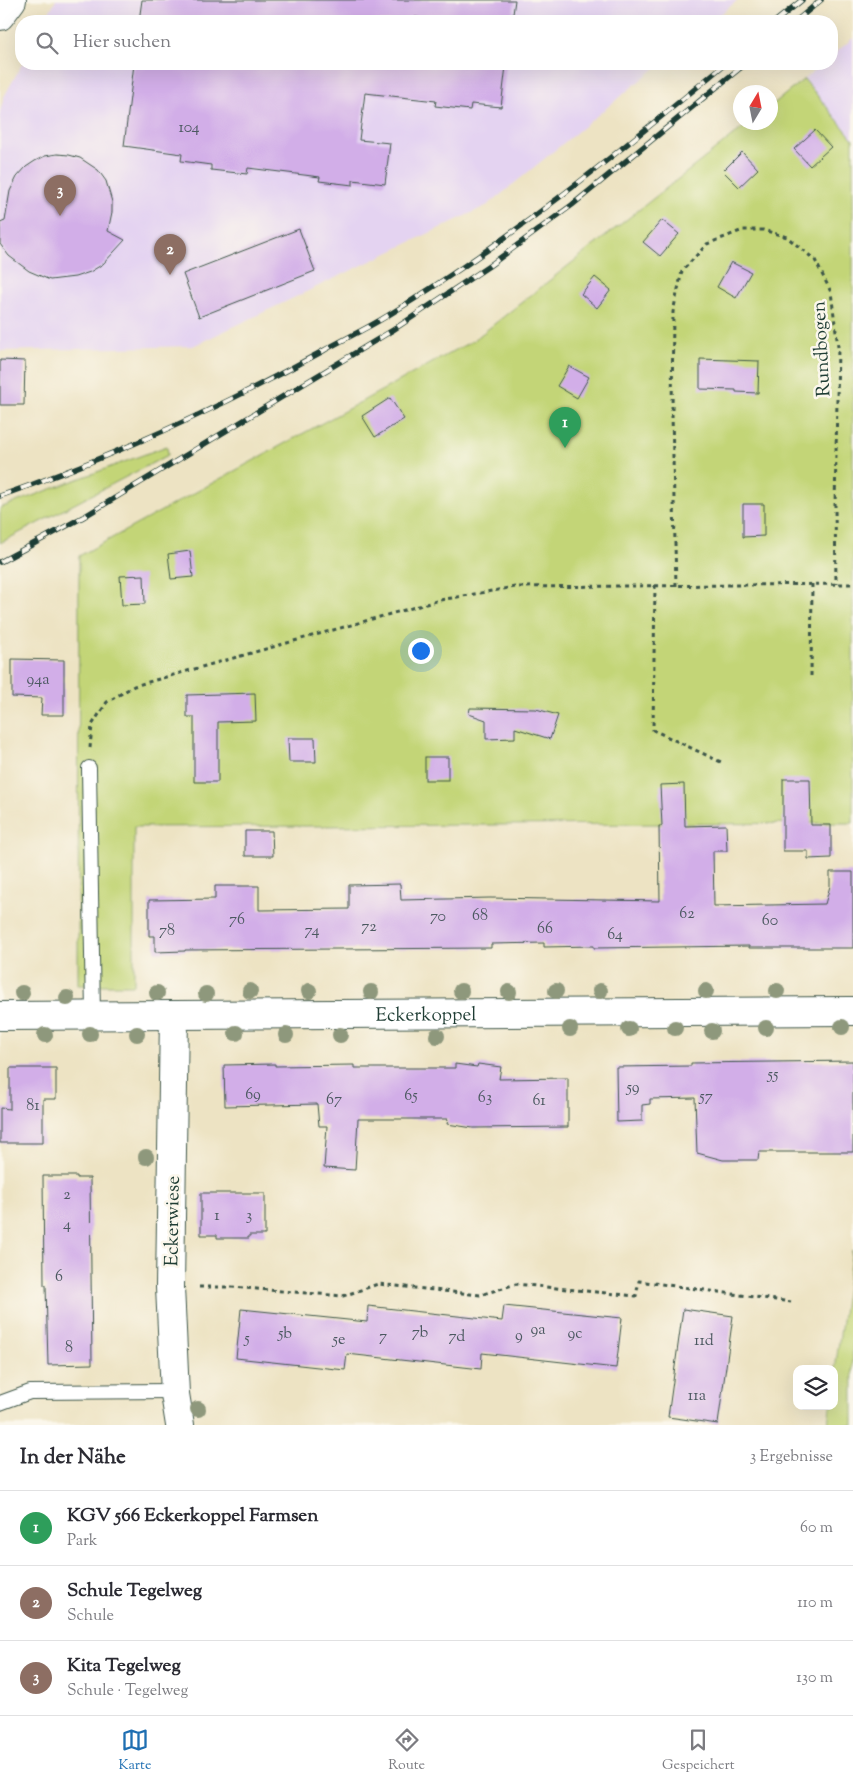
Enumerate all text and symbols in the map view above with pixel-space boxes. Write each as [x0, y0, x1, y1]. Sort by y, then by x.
search box [15, 15, 838, 70]
icon: search [33, 29, 61, 57]
text: Hier suchen [73, 29, 171, 56]
north arrow [733, 85, 778, 130]
house number: 104 [178, 117, 200, 140]
pin: 3 [44, 175, 76, 216]
pin: 2 [154, 234, 186, 275]
street label: Rundbogen [807, 300, 838, 398]
pin: 1 [549, 407, 581, 448]
your location [408, 638, 434, 664]
house number: 94a [26, 669, 50, 692]
house number: 62 [679, 903, 695, 926]
house number: 68 [472, 905, 488, 928]
house number: 70 [430, 906, 446, 929]
house number: 76 [229, 909, 245, 932]
house number: 60 [762, 910, 778, 933]
house number: 72 [361, 916, 377, 939]
house number: 66 [537, 918, 553, 941]
house number: 78 [159, 920, 175, 943]
house number: 74 [305, 920, 320, 943]
house number: 64 [607, 924, 623, 947]
street label: Eckerkoppel [375, 1002, 477, 1030]
house number: 55 [766, 1064, 779, 1087]
house number: 59 [625, 1077, 640, 1100]
house number: 69 [245, 1084, 261, 1107]
house number: 65 [404, 1085, 418, 1108]
house number: 57 [698, 1086, 713, 1109]
house number: 63 [478, 1087, 492, 1110]
house number: 67 [326, 1089, 342, 1112]
house number: 61 [532, 1090, 546, 1113]
house number: 81 [26, 1095, 40, 1118]
street label: Eckerwiese [159, 1175, 188, 1267]
house number: 2 [63, 1184, 71, 1207]
house number: 1 [214, 1205, 220, 1228]
house number: 3 [246, 1205, 252, 1228]
house number: 4 [63, 1214, 71, 1237]
house number: 6 [55, 1266, 63, 1289]
house number: 9a [530, 1319, 546, 1342]
house number: 7b [412, 1322, 429, 1345]
house number: 5b [277, 1323, 292, 1346]
house number: 9c [567, 1323, 583, 1346]
house number: 9 [515, 1325, 523, 1348]
house number: 7 [379, 1326, 387, 1349]
house number: 7d [449, 1326, 465, 1349]
house number: 5 [243, 1328, 250, 1351]
house number: 5e [332, 1329, 345, 1352]
house number: 11d [694, 1330, 714, 1353]
house number: 8 [65, 1337, 73, 1360]
map controls [793, 1365, 838, 1410]
button: layers [793, 1365, 838, 1410]
house number: 11a [688, 1385, 707, 1408]
text: In der Nähe [20, 1443, 126, 1473]
text: 3 Ergebnisse [750, 1446, 833, 1469]
text: KGV 566 Eckerkoppel Farmsen [67, 1503, 318, 1530]
text: 1 [33, 1517, 39, 1540]
text: 60 m [800, 1517, 833, 1540]
text: Park [67, 1530, 98, 1553]
text: Schule Tegelweg [67, 1578, 202, 1605]
text: 2 [32, 1592, 40, 1615]
text: 110 m [797, 1592, 833, 1615]
text: Schule [67, 1605, 114, 1628]
text: Kita Tegelweg [67, 1653, 181, 1680]
text: 3 [33, 1667, 39, 1690]
text: 130 m [796, 1667, 833, 1690]
text: Schule · Tegelweg [67, 1680, 188, 1703]
tab: Karte [118, 1726, 151, 1776]
tab: Route [388, 1726, 425, 1776]
tab: Gespeichert [662, 1726, 735, 1776]

